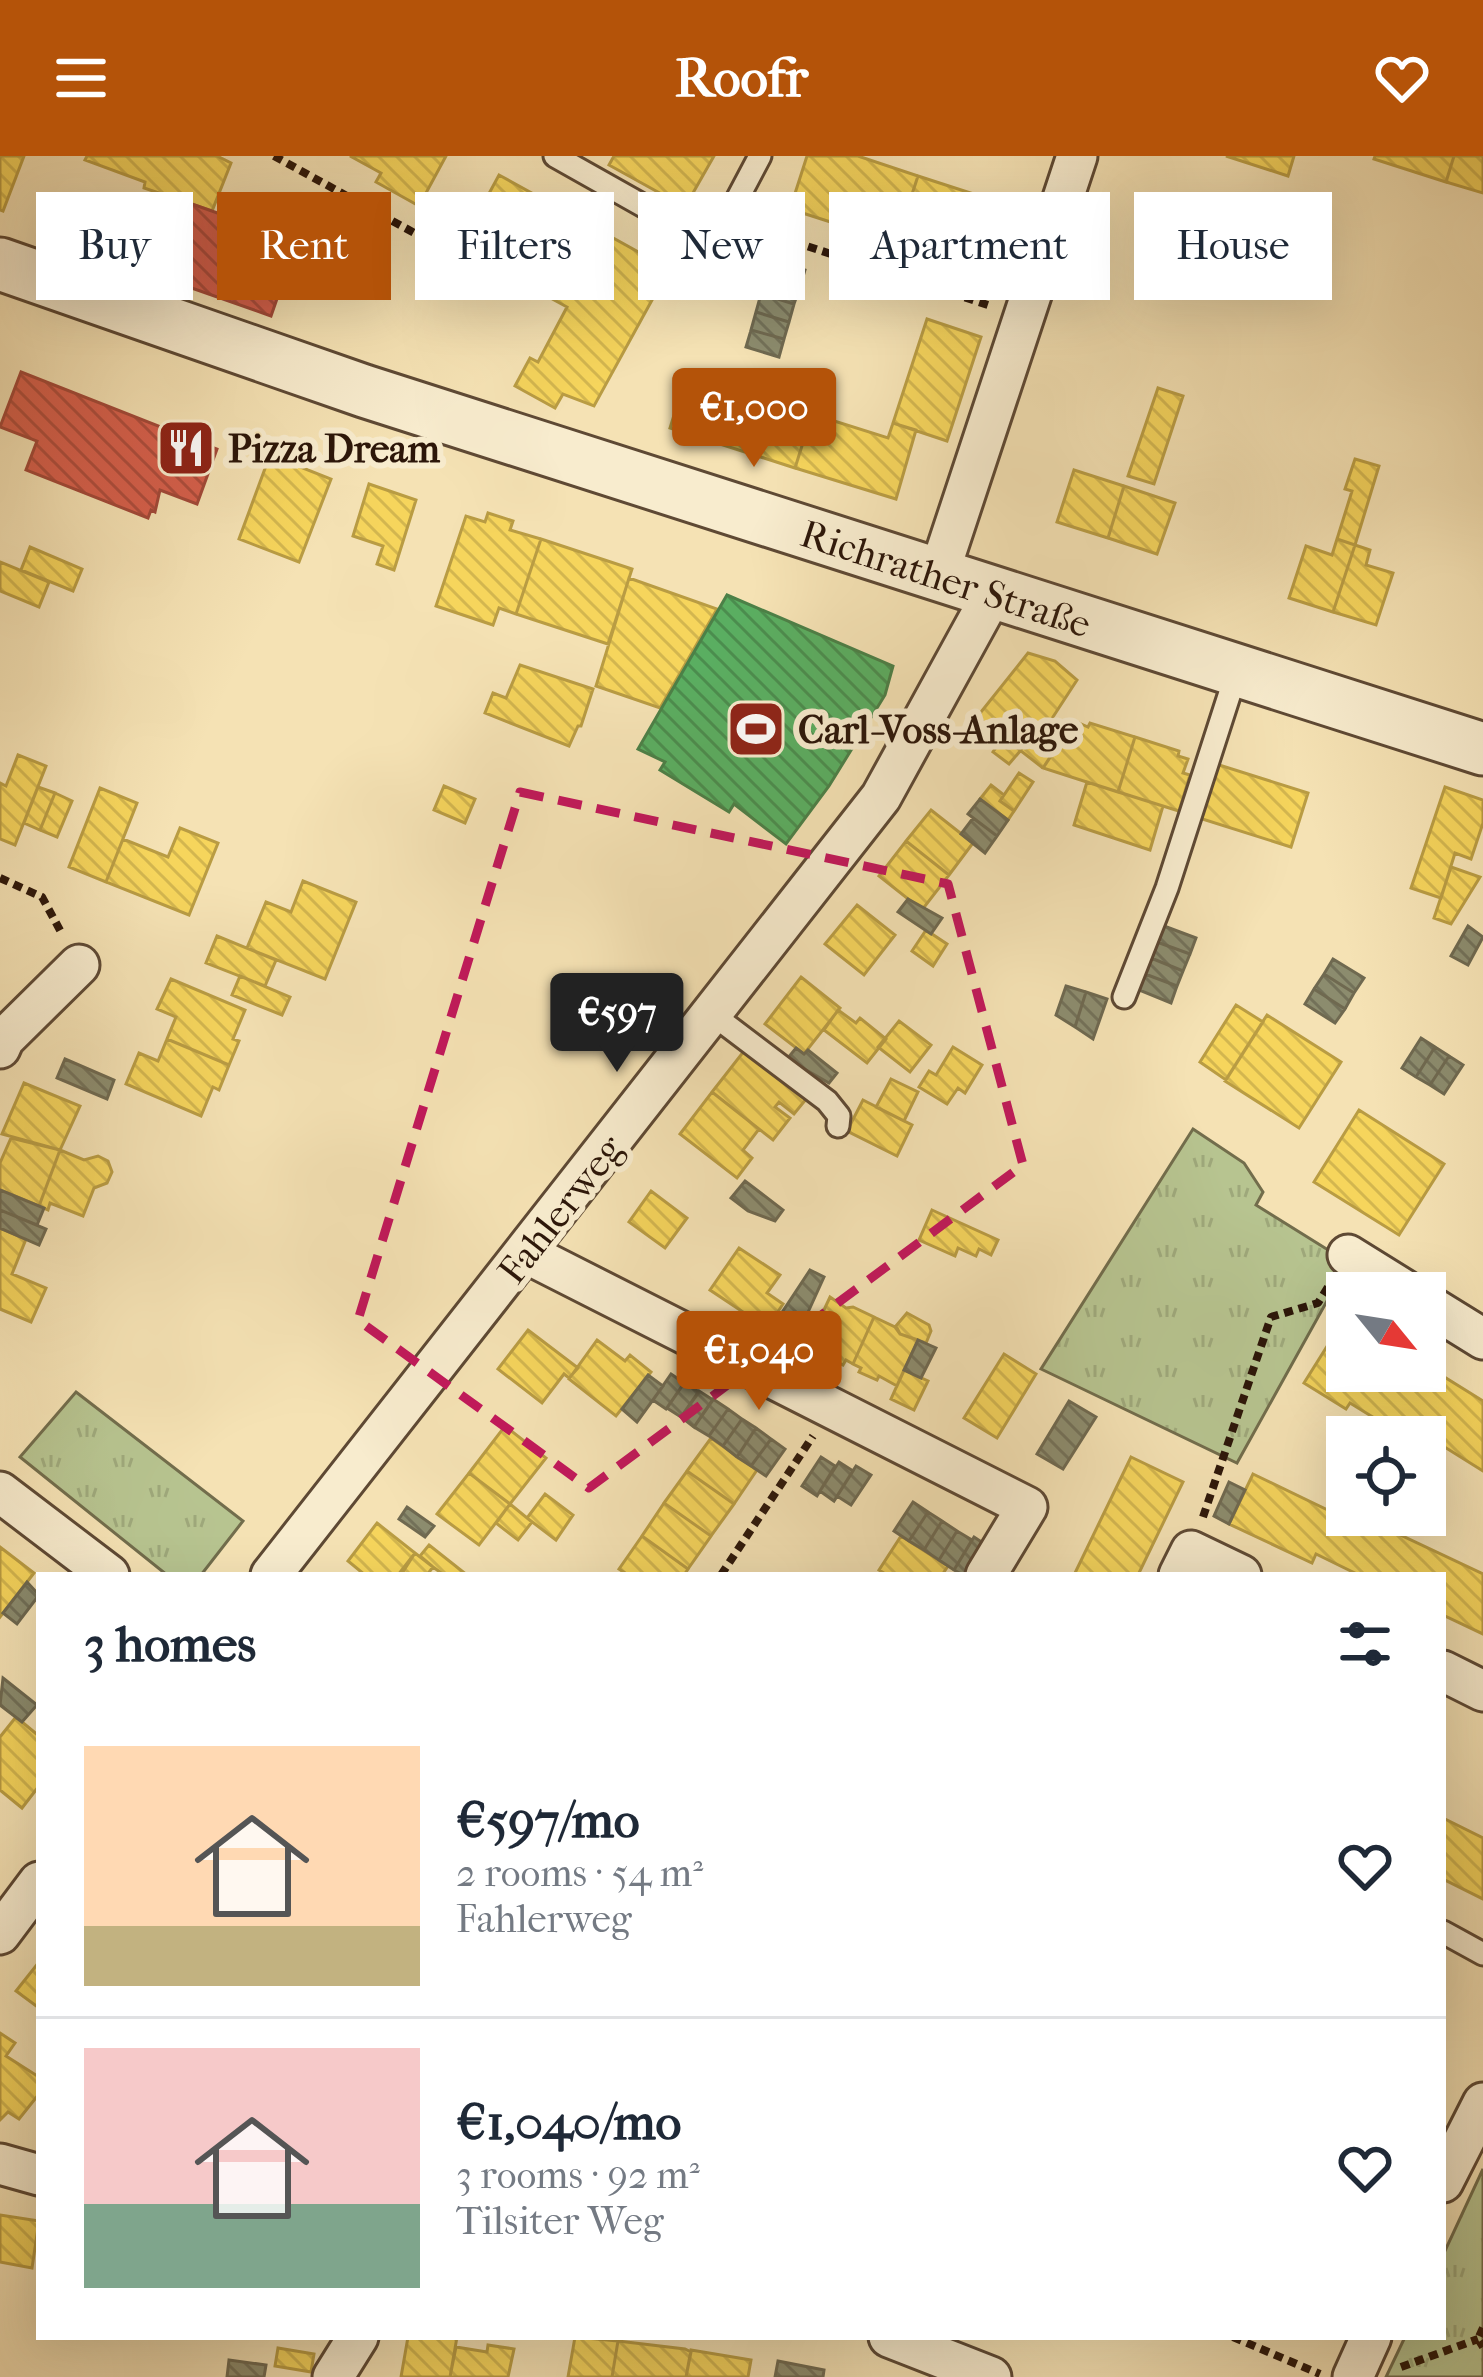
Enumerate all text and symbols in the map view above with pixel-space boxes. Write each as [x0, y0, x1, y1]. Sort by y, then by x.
icon: menu [48, 45, 114, 111]
icon: heart [1369, 45, 1435, 111]
text: Roofr [675, 47, 808, 110]
chip: Buy [36, 192, 193, 300]
chip: Rent [217, 192, 391, 300]
chip: Filters [415, 192, 614, 300]
chip: New [638, 192, 805, 300]
chip: Apartment [829, 192, 1110, 300]
chip: House [1134, 192, 1332, 300]
pin: €1,000 [656, 368, 852, 470]
text: €1,000 [699, 384, 809, 430]
restaurant icon: Pizza Dream [155, 417, 217, 479]
place label: Pizza Dream [228, 426, 440, 472]
street label: Richrather Straße [795, 510, 1097, 648]
sports icon: Carl-Voss-Anlage [725, 698, 787, 760]
place label: Carl-Voss-Anlage [798, 707, 1078, 753]
pin: €597 [546, 973, 688, 1075]
text: €597 [577, 989, 657, 1035]
street label: Fahlerweg [489, 1125, 634, 1293]
north arrow [1326, 1272, 1446, 1392]
map controls [1326, 1272, 1446, 1536]
pin: €1,040 [661, 1311, 857, 1413]
text: €1,040 [704, 1327, 814, 1373]
button: locate [1326, 1416, 1446, 1536]
icon: filters [1332, 1611, 1398, 1677]
text: 3 homes [84, 1614, 256, 1674]
text: €597/mo [456, 1790, 640, 1850]
icon: home [180, 1794, 324, 1938]
icon: heart [1332, 1833, 1398, 1899]
text: 2 rooms · 54 m² [456, 1850, 703, 1896]
text: Fahlerweg [456, 1896, 632, 1942]
text: €1,040/mo [456, 2092, 681, 2152]
icon: home [180, 2096, 324, 2240]
icon: heart [1332, 2135, 1398, 2201]
text: 3 rooms · 92 m² [456, 2152, 700, 2198]
text: Tilsiter Weg [456, 2198, 664, 2244]

